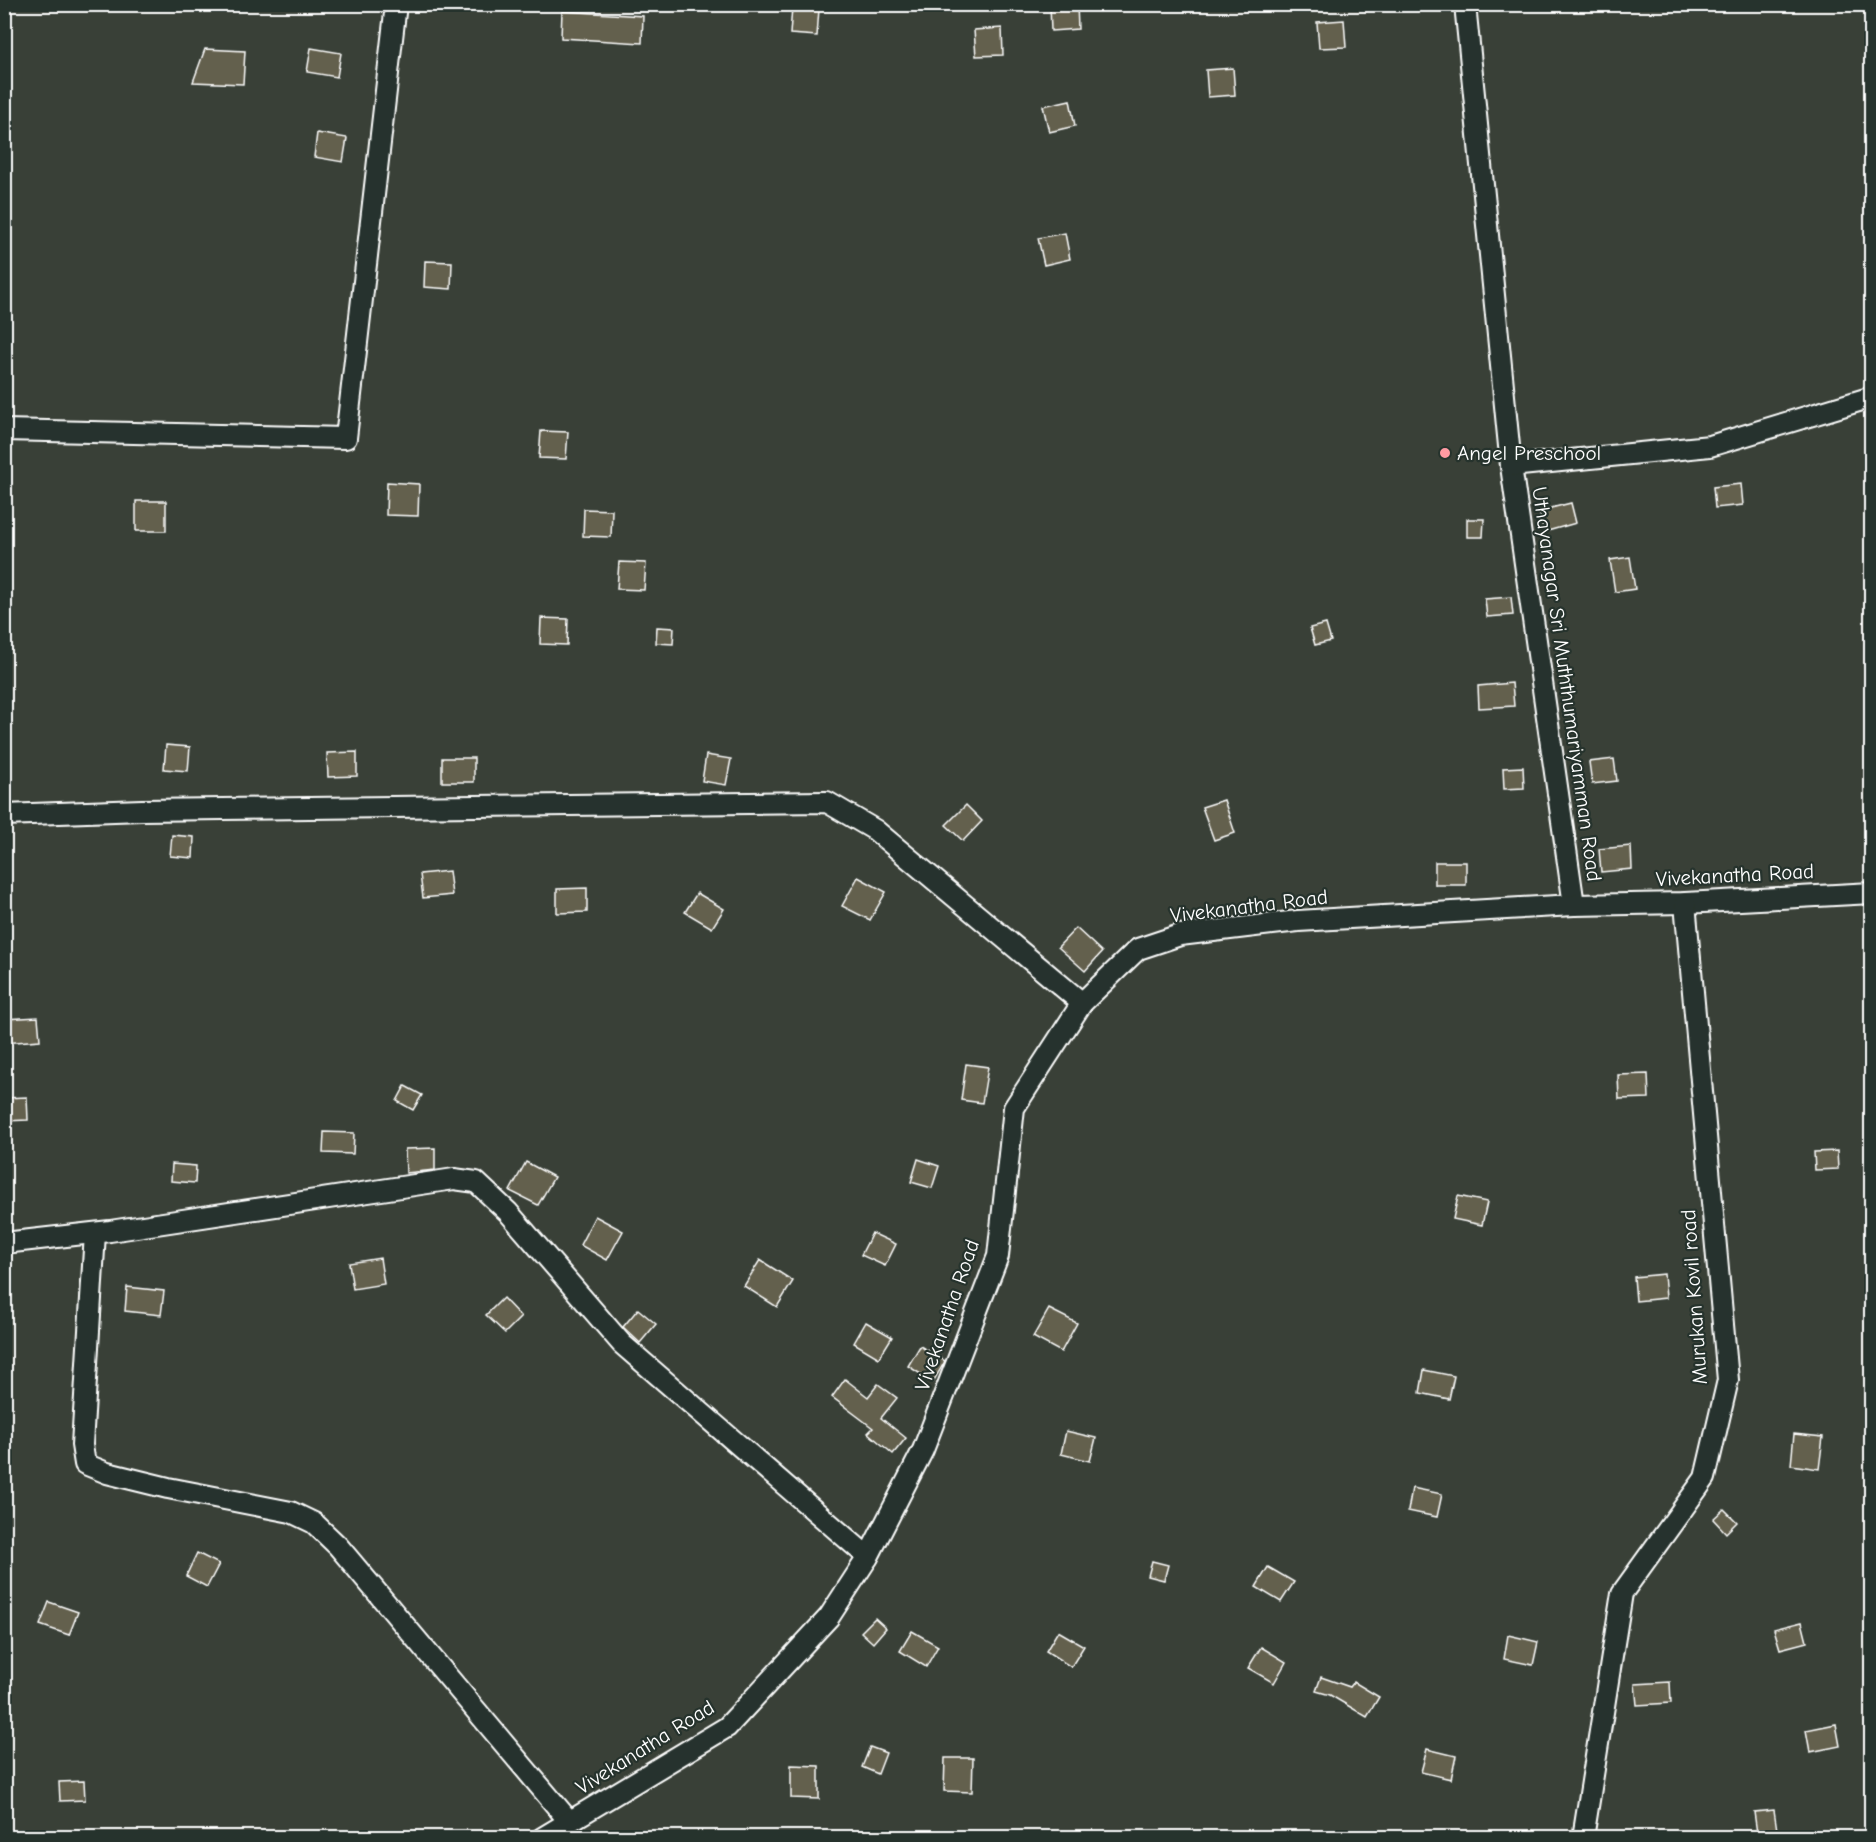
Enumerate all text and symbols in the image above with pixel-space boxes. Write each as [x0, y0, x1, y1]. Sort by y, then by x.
place label: Angel Preschool [1457, 441, 1601, 465]
marker: Angel Preschool [1438, 446, 1452, 460]
street label: Uthayanagar Sri Muththumariyamman Road [1527, 485, 1607, 883]
street label: Vivekanatha Road [1655, 859, 1815, 891]
street label: Vivekanatha Road [1169, 884, 1329, 928]
street label: Murukan Kovil road [1676, 1209, 1712, 1385]
street label: Vivekanatha Road [910, 1236, 984, 1394]
street label: Vivekanatha Road [571, 1695, 719, 1799]

